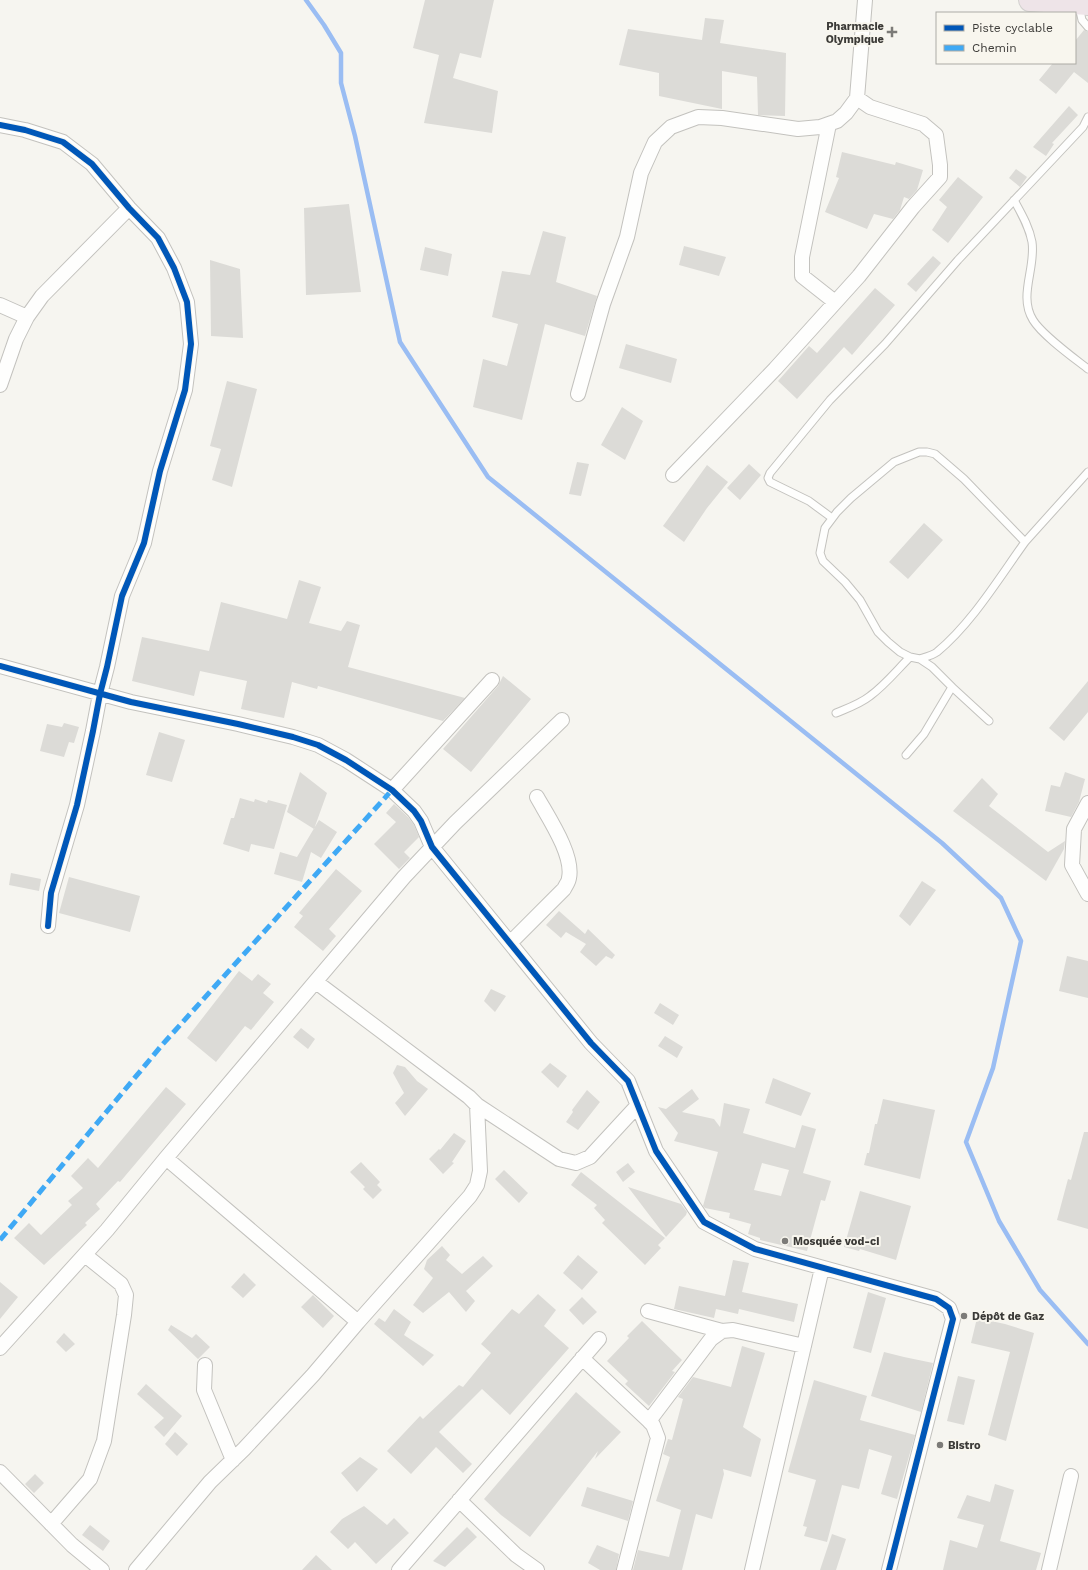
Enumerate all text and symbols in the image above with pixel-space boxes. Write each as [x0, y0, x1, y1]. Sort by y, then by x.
legend [936, 12, 1076, 64]
place label: Pharmacie Olympique [826, 20, 884, 46]
text: Piste cyclable [972, 21, 1053, 35]
marker: Pharmacie Olympique [887, 27, 897, 37]
text: Chemin [972, 41, 1017, 55]
place label: Mosquée vod-ci [793, 1235, 880, 1248]
marker: Mosquée vod-ci [780, 1236, 790, 1246]
place label: Dépôt de Gaz [972, 1310, 1044, 1323]
marker: Dépôt de Gaz [959, 1311, 969, 1321]
place label: Bistro [948, 1439, 981, 1452]
marker: Bistro [935, 1440, 945, 1450]

